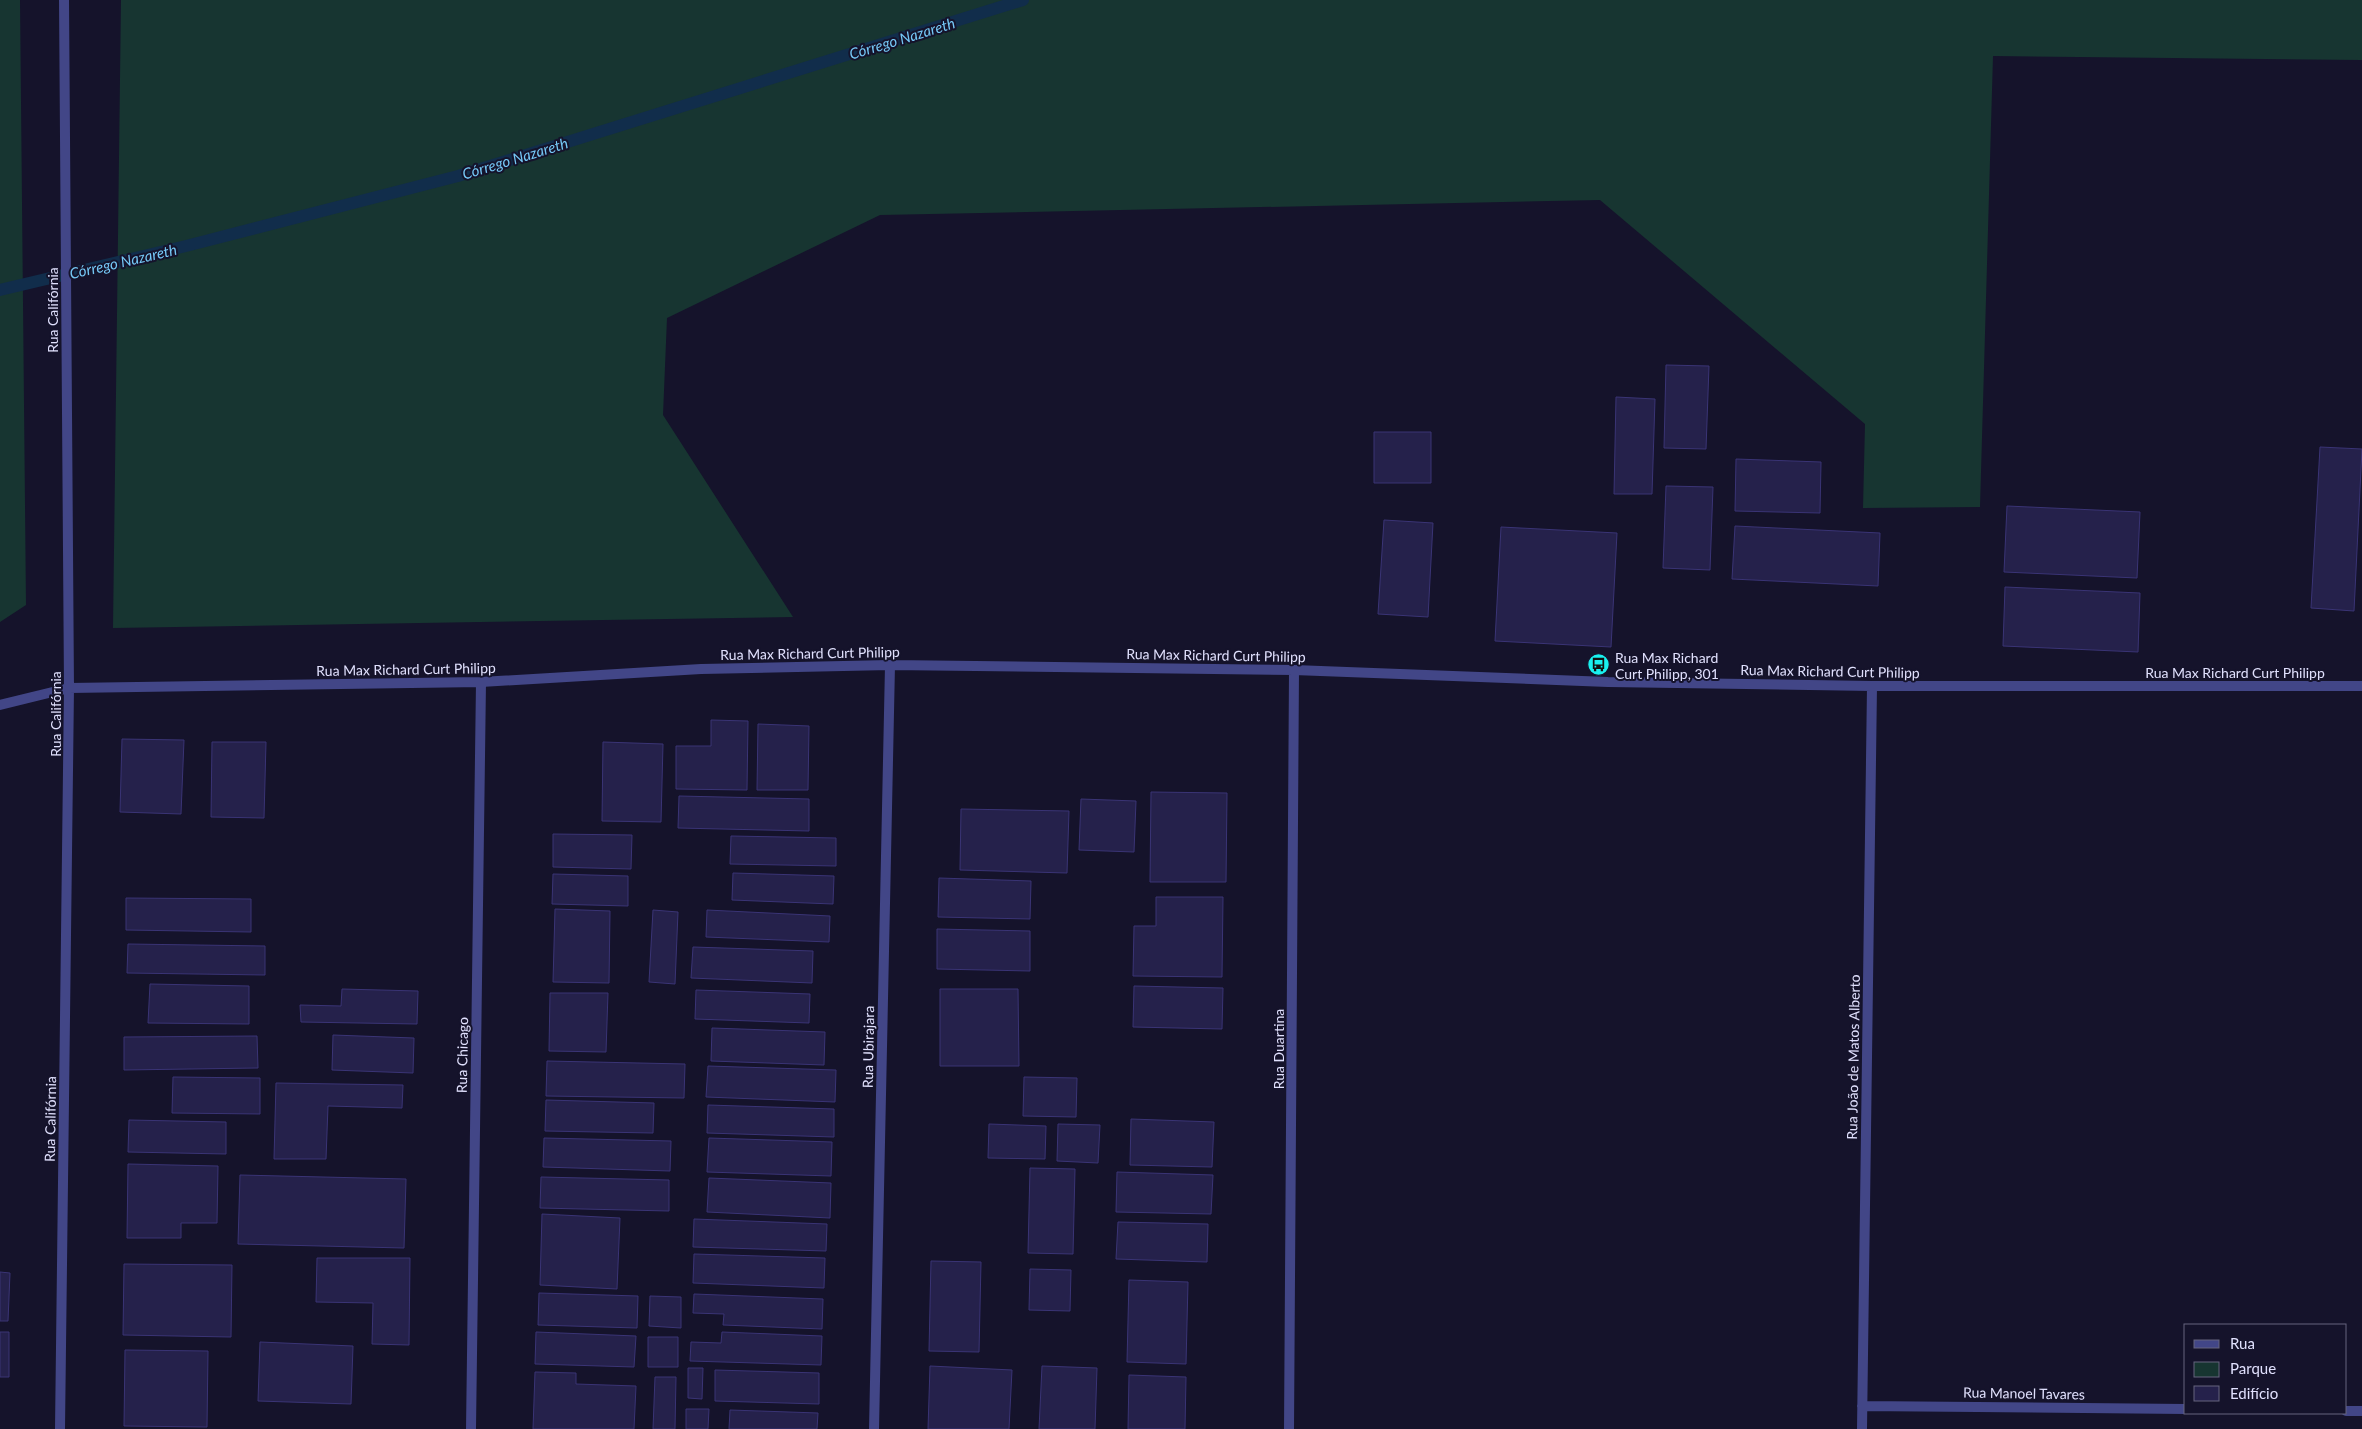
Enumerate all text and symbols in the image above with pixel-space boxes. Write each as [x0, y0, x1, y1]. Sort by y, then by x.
water label: Córrego Nazareth [847, 13, 957, 63]
water label: Córrego Nazareth [460, 133, 570, 183]
water label: Córrego Nazareth [68, 240, 178, 282]
street label: Rua Califórnia [44, 267, 61, 353]
street label: Rua Max Richard Curt Philipp [720, 643, 900, 663]
street label: Rua Max Richard Curt Philipp [1126, 645, 1306, 665]
place label: Rua Max Richard Curt Philipp, 301 [1615, 649, 1719, 682]
bus stop icon: Rua Max Richard Curt Philipp, 301 [1587, 653, 1611, 677]
street label: Rua Max Richard Curt Philipp [316, 659, 496, 679]
street label: Rua Max Richard Curt Philipp [1740, 661, 1920, 681]
street label: Rua Max Richard Curt Philipp [2145, 664, 2325, 681]
street label: Rua Califórnia [47, 671, 64, 757]
street label: Rua João de Matos Alberto [1843, 974, 1863, 1140]
street label: Rua Ubirajara [859, 1006, 877, 1088]
street label: Rua Duartina [1270, 1009, 1287, 1089]
street label: Rua Chicago [453, 1017, 471, 1093]
street label: Rua Califórnia [41, 1076, 59, 1162]
legend [2184, 1324, 2347, 1414]
text: Rua [2230, 1334, 2255, 1352]
text: Parque [2230, 1359, 2276, 1377]
street label: Rua Manoel Tavares [1963, 1383, 2085, 1403]
text: Edifício [2230, 1384, 2278, 1402]

